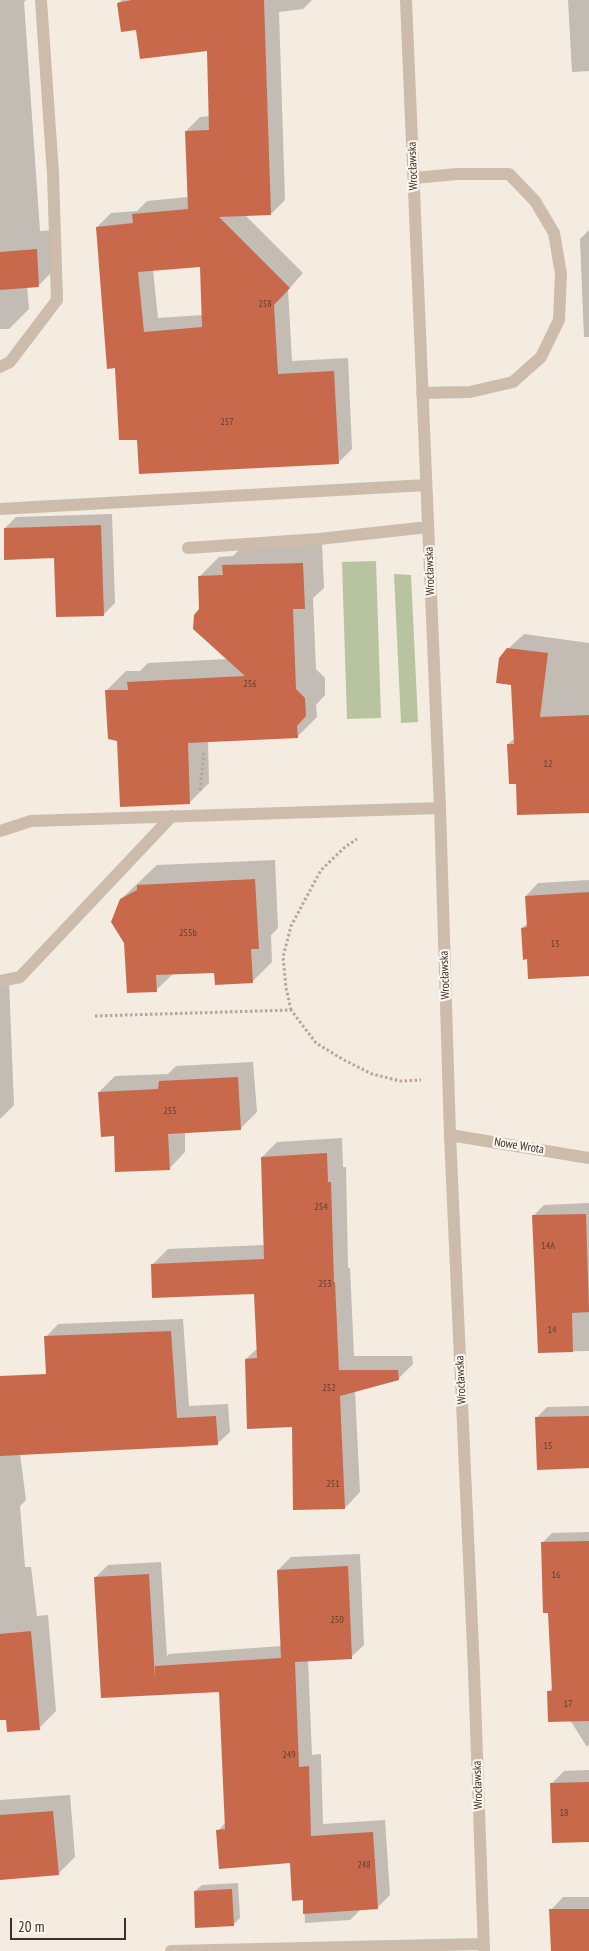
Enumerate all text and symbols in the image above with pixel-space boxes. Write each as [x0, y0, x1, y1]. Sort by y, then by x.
street label: Wrocławska [405, 141, 421, 191]
house number: 258 [258, 298, 272, 310]
house number: 257 [220, 416, 234, 428]
street label: Wrocławska [422, 546, 438, 596]
house number: 256 [243, 678, 257, 690]
house number: 12 [544, 758, 552, 770]
house number: 255b [179, 927, 197, 939]
house number: 13 [551, 938, 559, 950]
street label: Wrocławska [437, 950, 453, 1000]
house number: 255 [163, 1105, 177, 1117]
street label: Nowe Wrota [493, 1135, 545, 1157]
house number: 254 [314, 1201, 328, 1213]
house number: 14A [541, 1240, 555, 1252]
house number: 253 [318, 1278, 332, 1290]
house number: 14 [548, 1324, 556, 1336]
street label: Wrocławska [453, 1355, 469, 1405]
house number: 252 [322, 1382, 336, 1394]
house number: 15 [544, 1440, 552, 1452]
house number: 251 [326, 1478, 340, 1490]
house number: 16 [552, 1569, 560, 1581]
house number: 250 [330, 1614, 344, 1626]
house number: 17 [564, 1698, 572, 1710]
house number: 249 [282, 1749, 296, 1761]
street label: Wrocławska [470, 1760, 486, 1810]
house number: 18 [560, 1807, 568, 1819]
house number: 248 [357, 1859, 371, 1871]
scale bar [12, 1908, 129, 1940]
text: 20 m [18, 1917, 44, 1936]

